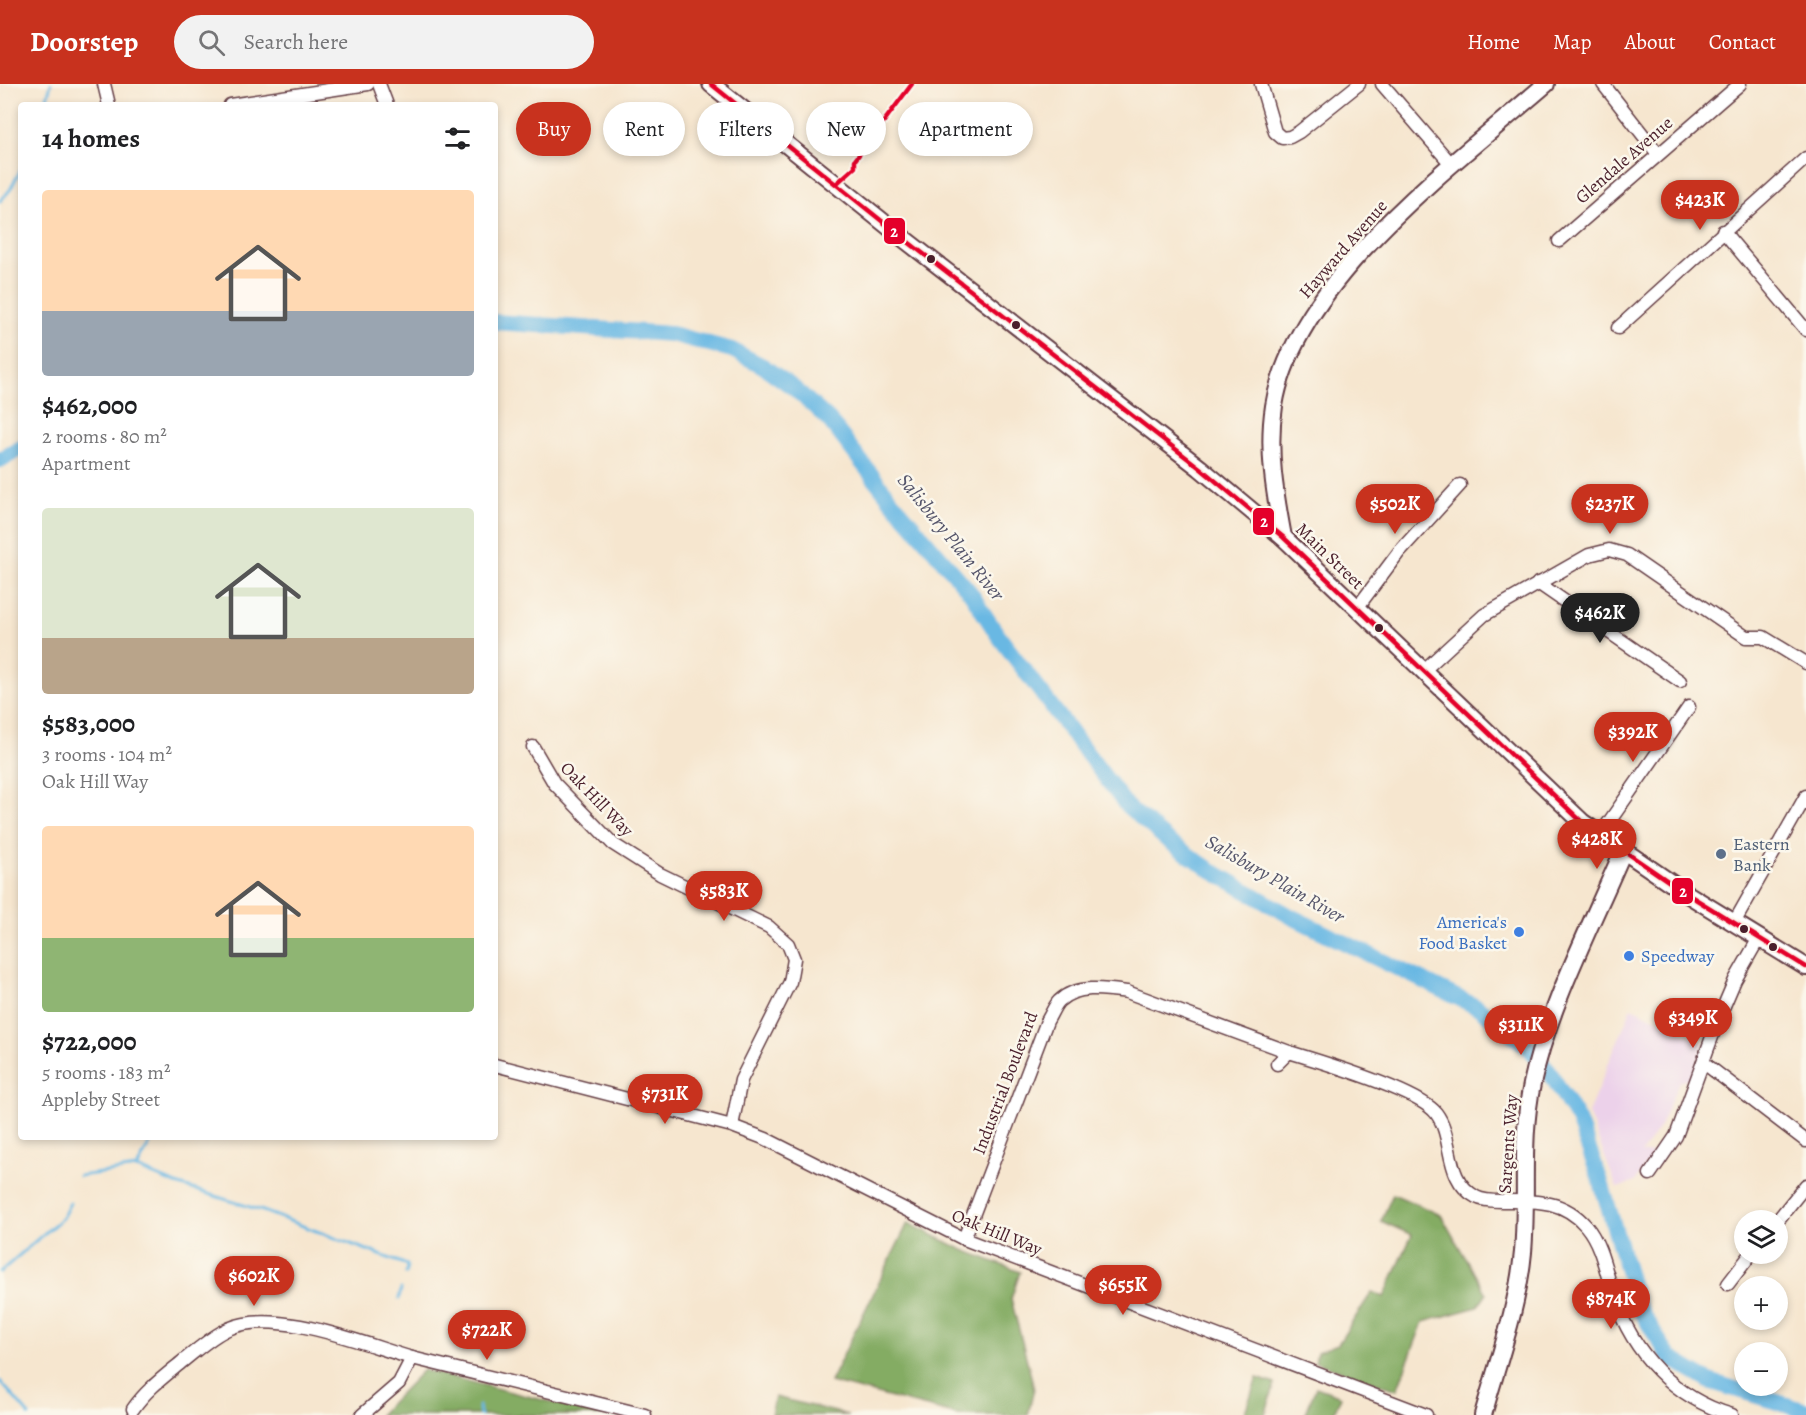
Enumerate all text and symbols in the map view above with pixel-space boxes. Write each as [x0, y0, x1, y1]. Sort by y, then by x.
search box [174, 15, 594, 69]
text: Doorstep [30, 23, 138, 61]
icon: search [195, 26, 228, 59]
text: Search here [243, 27, 348, 57]
text: Home [1467, 28, 1520, 56]
text: Map [1553, 28, 1591, 56]
text: About [1624, 28, 1676, 56]
text: Contact [1709, 28, 1776, 56]
chip: Buy [516, 102, 591, 156]
chip: Rent [603, 102, 685, 156]
chip: Filters [697, 102, 794, 156]
chip: New [806, 102, 886, 156]
chip: Apartment [898, 102, 1033, 156]
street label: Glendale Avenue [1570, 111, 1678, 209]
text: 14 homes [42, 121, 140, 156]
icon: filters [441, 122, 474, 155]
pin: $423K [1658, 180, 1742, 231]
text: $423K [1675, 186, 1725, 213]
street label: Hayward Avenue [1293, 194, 1393, 304]
line badge: 2 [883, 217, 906, 245]
text: 2 [890, 221, 898, 243]
icon: home [204, 229, 312, 337]
unlabelled marker [925, 253, 937, 265]
unlabelled marker [1010, 319, 1022, 331]
text: $462,000 [42, 388, 137, 423]
text: 2 rooms · 80 m² [42, 423, 167, 450]
text: Apartment [42, 450, 131, 477]
water label: Salisbury Plain River [891, 468, 1011, 607]
pin: $502K [1353, 484, 1437, 535]
pin: $237K [1568, 484, 1652, 535]
text: $502K [1370, 490, 1420, 517]
text: $237K [1585, 490, 1635, 517]
line badge: 2 [1252, 507, 1275, 536]
text: 2 [1260, 511, 1268, 533]
street label: Main Street [1291, 517, 1369, 595]
icon: home [204, 547, 312, 655]
pin: $462K [1558, 593, 1642, 644]
text: $462K [1575, 599, 1625, 626]
unlabelled marker [1373, 622, 1385, 634]
text: $583,000 [42, 706, 135, 741]
pin: $392K [1591, 712, 1675, 763]
text: $392K [1608, 718, 1658, 745]
text: 3 rooms · 104 m² [42, 741, 172, 768]
street label: Oak Hill Way [555, 756, 639, 842]
text: Oak Hill Way [42, 768, 148, 795]
pin: $428K [1555, 819, 1639, 870]
text: $428K [1571, 825, 1623, 852]
water label: Salisbury Plain River [1200, 828, 1350, 930]
place label: Eastern Bank [1733, 832, 1790, 877]
marker: Eastern Bank [1714, 847, 1728, 861]
icon: home [204, 865, 312, 973]
pin: $583K [682, 871, 766, 922]
text: $583K [699, 877, 749, 904]
line badge: 2 [1671, 877, 1694, 905]
text: 2 [1679, 881, 1687, 903]
place label: America's Food Basket [1418, 910, 1507, 955]
unlabelled marker [1738, 923, 1750, 935]
marker: America's Food Basket [1512, 925, 1526, 939]
unlabelled marker [1767, 941, 1779, 953]
place label: Speedway [1641, 944, 1715, 968]
marker: Speedway [1622, 949, 1636, 963]
pin: $349K [1651, 998, 1735, 1049]
text: $349K [1668, 1004, 1718, 1031]
pin: $311K [1479, 1005, 1563, 1056]
street label: Industrial Boulevard [967, 1008, 1043, 1158]
text: $311K [1498, 1011, 1544, 1038]
text: $722,000 [42, 1024, 137, 1059]
text: 5 rooms · 183 m² [42, 1059, 171, 1086]
pin: $731K [623, 1074, 707, 1125]
text: $731K [642, 1080, 688, 1107]
text: Appleby Street [42, 1086, 160, 1113]
street label: Sargents Way [1493, 1093, 1524, 1194]
street label: Oak Hill Way [948, 1203, 1047, 1261]
map controls [1734, 1210, 1788, 1396]
button: layers [1734, 1210, 1788, 1264]
pin: $602K [212, 1256, 296, 1307]
text: $602K [228, 1262, 280, 1289]
pin: $655K [1081, 1265, 1165, 1316]
text: $655K [1099, 1271, 1147, 1298]
button: + [1734, 1276, 1788, 1330]
pin: $874K [1569, 1279, 1653, 1330]
text: $874K [1586, 1285, 1636, 1312]
pin: $722K [445, 1310, 529, 1361]
text: $722K [462, 1316, 512, 1343]
button: − [1734, 1342, 1788, 1396]

